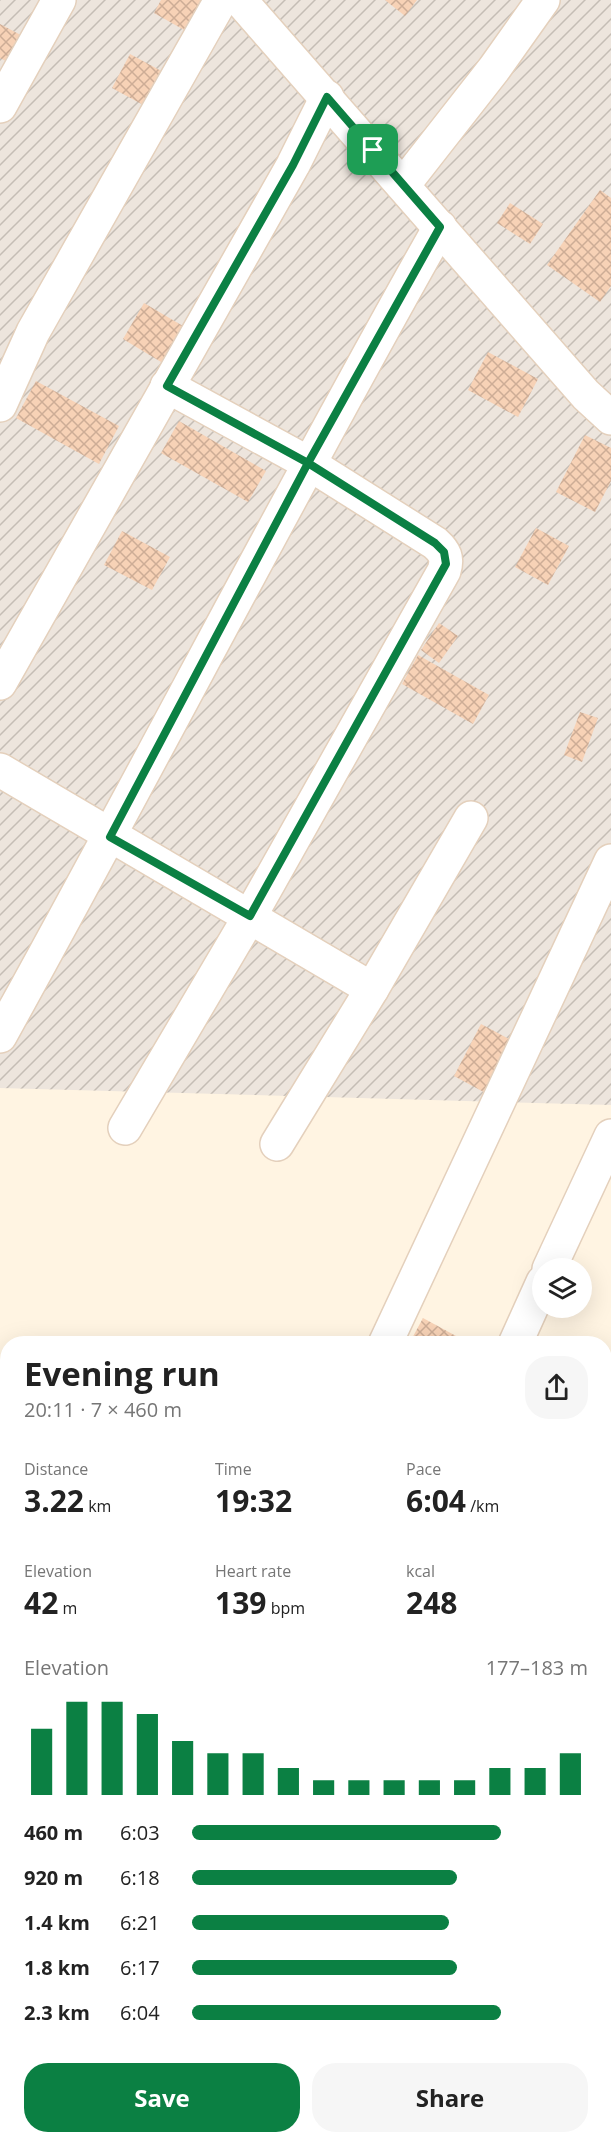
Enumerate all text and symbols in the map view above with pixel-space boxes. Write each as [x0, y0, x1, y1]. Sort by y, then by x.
pin [347, 124, 398, 175]
icon: arrive [356, 133, 389, 166]
map controls [532, 1258, 592, 1318]
button: layers [532, 1258, 592, 1318]
text: Evening run [24, 1351, 220, 1396]
button: share [525, 1356, 588, 1419]
text: 20:11 · 7 × 460 m [24, 1396, 182, 1423]
text: Distance [24, 1458, 88, 1480]
text: Time [215, 1458, 252, 1480]
text: Pace [406, 1458, 441, 1480]
text: 3.22 [24, 1480, 84, 1521]
text: 19:32 [215, 1480, 292, 1521]
text: 6:04 [406, 1480, 466, 1521]
text: km [84, 1495, 111, 1517]
text: /km [466, 1495, 499, 1517]
text: Elevation [24, 1560, 92, 1582]
text: Heart rate [215, 1560, 291, 1582]
text: kcal [406, 1560, 435, 1582]
text: 42 [24, 1582, 58, 1623]
text: 139 [215, 1582, 266, 1623]
text: 248 [406, 1582, 457, 1623]
text: m [58, 1597, 77, 1619]
text: bpm [266, 1597, 305, 1619]
text: Elevation [24, 1654, 109, 1681]
text: 177–183 m [486, 1654, 588, 1681]
text: 460 m [24, 1819, 83, 1846]
text: 6:03 [120, 1819, 160, 1846]
text: 920 m [24, 1864, 83, 1891]
text: 6:18 [120, 1864, 160, 1891]
text: 1.4 km [24, 1909, 90, 1936]
text: 6:21 [120, 1909, 160, 1936]
text: 1.8 km [24, 1954, 90, 1981]
text: 6:17 [120, 1954, 160, 1981]
text: 2.3 km [24, 1999, 90, 2026]
text: 6:04 [120, 1999, 160, 2026]
button: Save [24, 2063, 300, 2132]
button: Share [312, 2063, 588, 2132]

